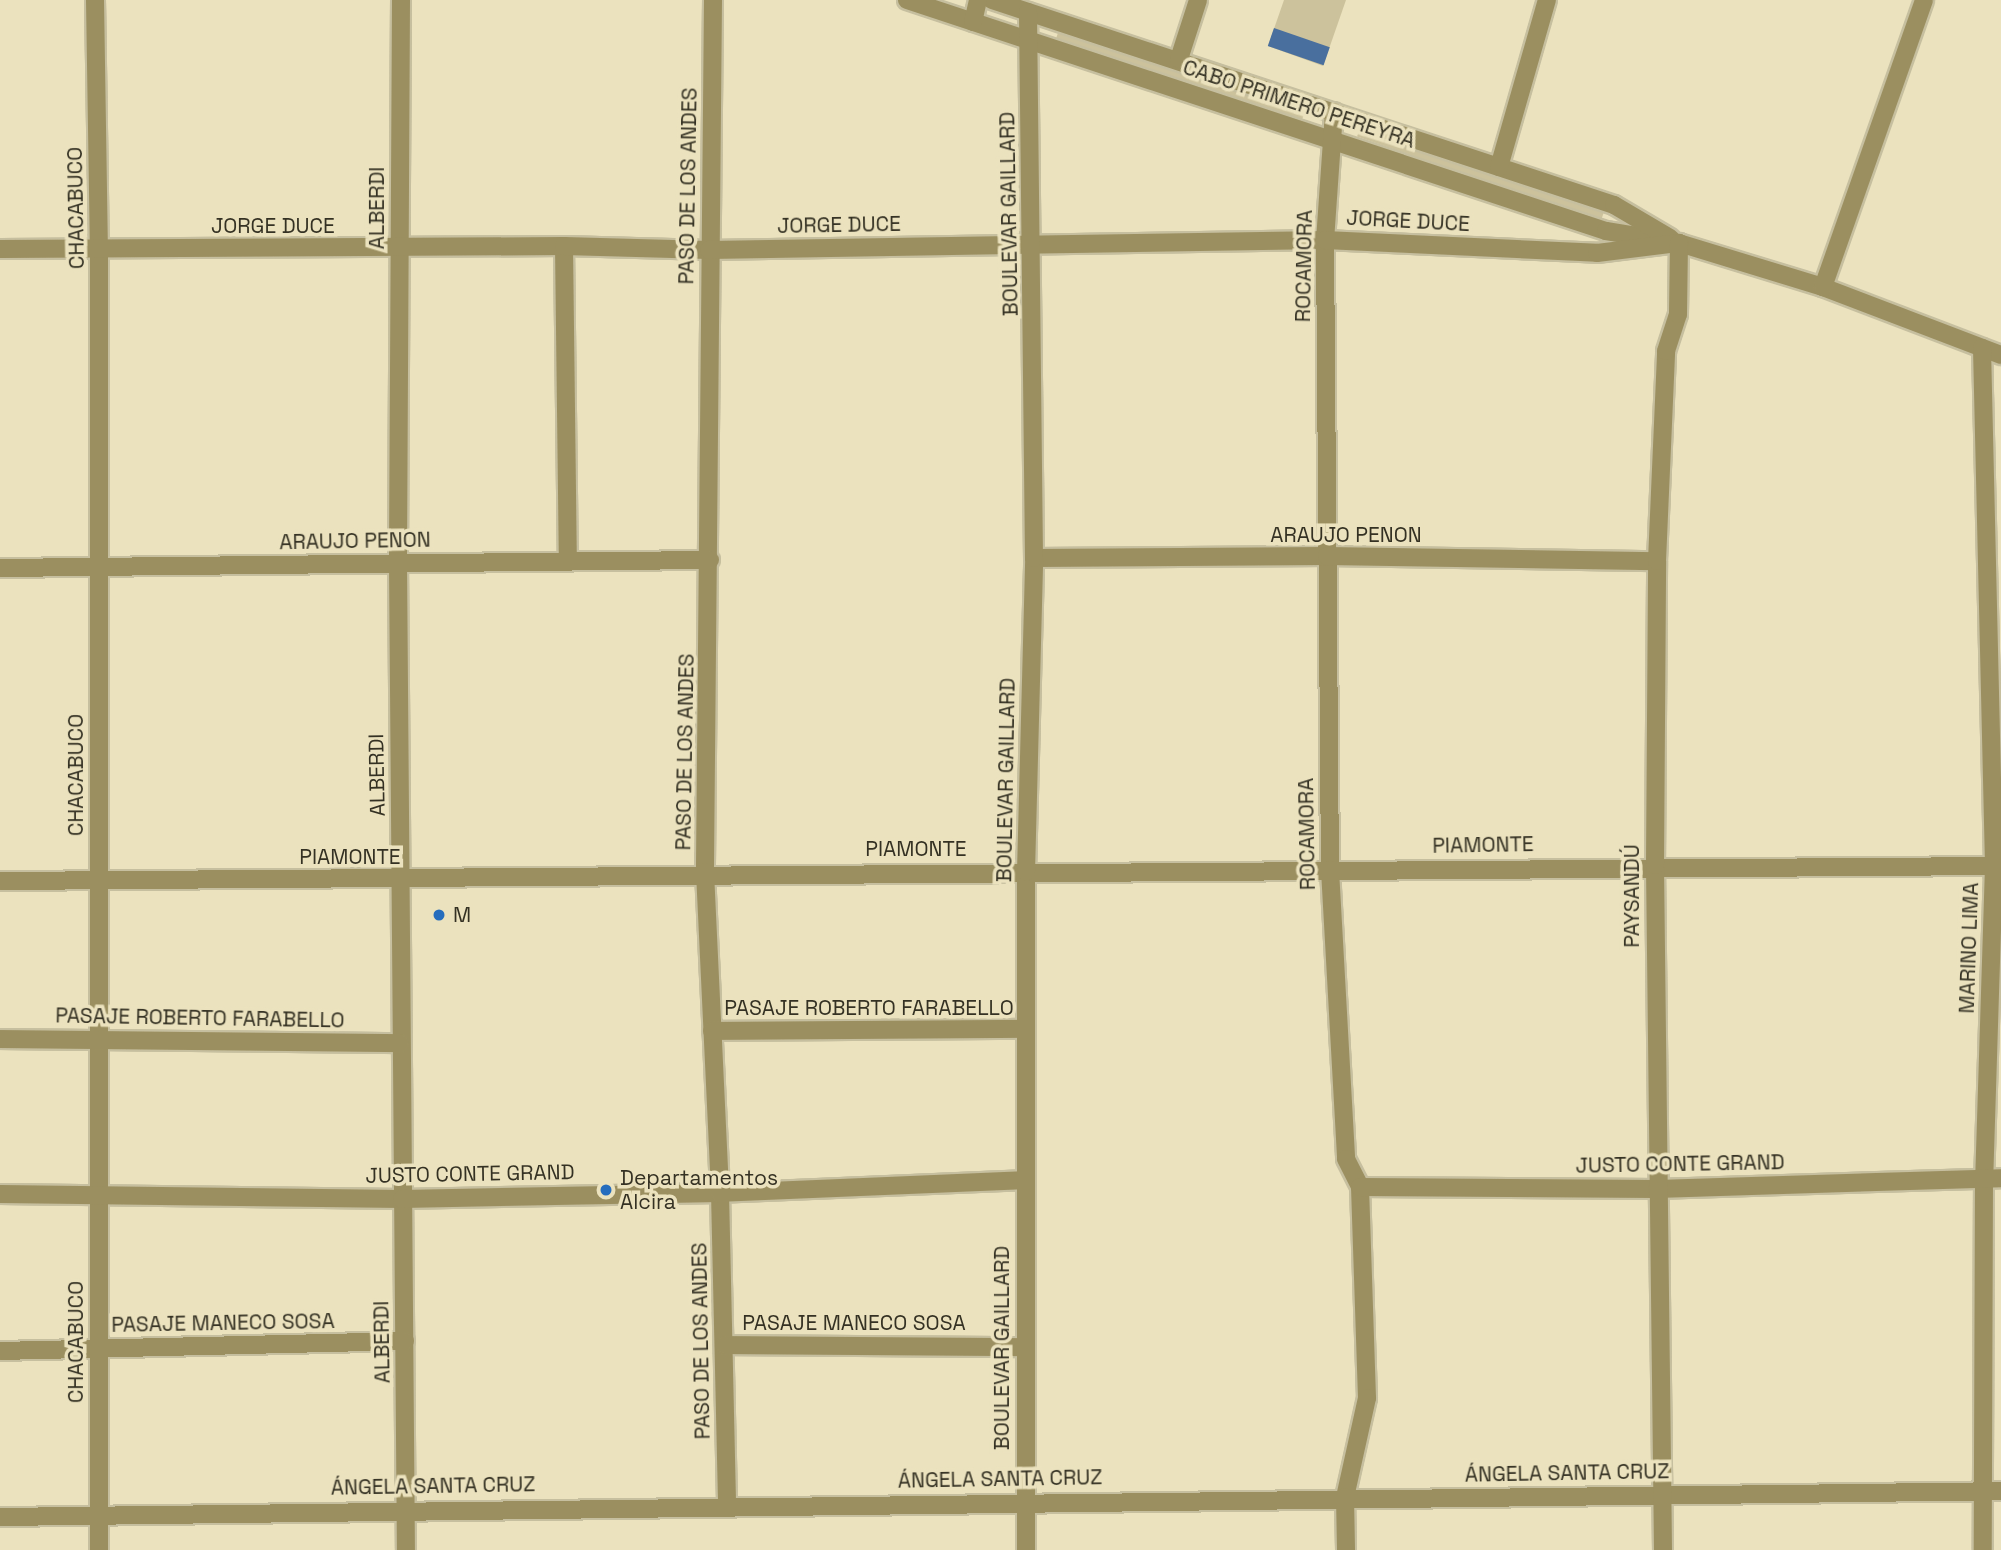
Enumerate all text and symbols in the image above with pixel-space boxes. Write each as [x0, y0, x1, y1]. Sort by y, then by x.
street label: CABO PRIMERO PEREYRA [1180, 55, 1418, 153]
street label: PASO DE LOS ANDES [674, 87, 702, 285]
street label: BOULEVAR GAILLARD [995, 112, 1023, 316]
street label: CHACABUCO [62, 147, 90, 269]
street label: ALBERDI [364, 167, 390, 249]
street label: JORGE DUCE [1346, 205, 1470, 237]
street label: ROCAMORA [1290, 210, 1318, 322]
street label: JORGE DUCE [777, 211, 901, 239]
street label: JORGE DUCE [211, 213, 335, 239]
street label: ARAUJO PENON [1270, 522, 1422, 548]
street label: ARAUJO PENON [279, 527, 431, 555]
street label: PASO DE LOS ANDES [671, 653, 699, 851]
street label: BOULEVAR GAILLARD [992, 678, 1020, 882]
street label: CHACABUCO [63, 714, 89, 836]
street label: ALBERDI [364, 733, 390, 817]
street label: ROCAMORA [1293, 778, 1321, 890]
street label: PIAMONTE [1432, 832, 1534, 858]
street label: PIAMONTE [865, 836, 967, 862]
street label: PIAMONTE [299, 844, 401, 870]
street label: PAYSANDÚ [1619, 844, 1645, 948]
street label: MARINO LIMA [1954, 882, 1984, 1014]
place label: M [453, 902, 471, 928]
marker: M [431, 907, 447, 923]
street label: PASAJE ROBERTO FARABELLO [724, 995, 1014, 1021]
street label: PASAJE ROBERTO FARABELLO [55, 1003, 345, 1033]
street label: JUSTO CONTE GRAND [1575, 1150, 1785, 1178]
street label: JUSTO CONTE GRAND [365, 1160, 575, 1188]
place label: Departamentos Alcira [620, 1165, 778, 1215]
marker: Departamentos Alcira [598, 1182, 614, 1198]
street label: PASO DE LOS ANDES [687, 1242, 715, 1440]
street label: BOULEVAR GAILLARD [989, 1246, 1015, 1450]
street label: CHACABUCO [63, 1281, 89, 1403]
street label: ALBERDI [369, 1300, 395, 1384]
street label: PASAJE MANECO SOSA [111, 1308, 335, 1338]
street label: PASAJE MANECO SOSA [742, 1310, 966, 1336]
street label: ÁNGELA SANTA CRUZ [1464, 1459, 1670, 1487]
street label: ÁNGELA SANTA CRUZ [897, 1465, 1103, 1493]
street label: ÁNGELA SANTA CRUZ [330, 1472, 536, 1500]

